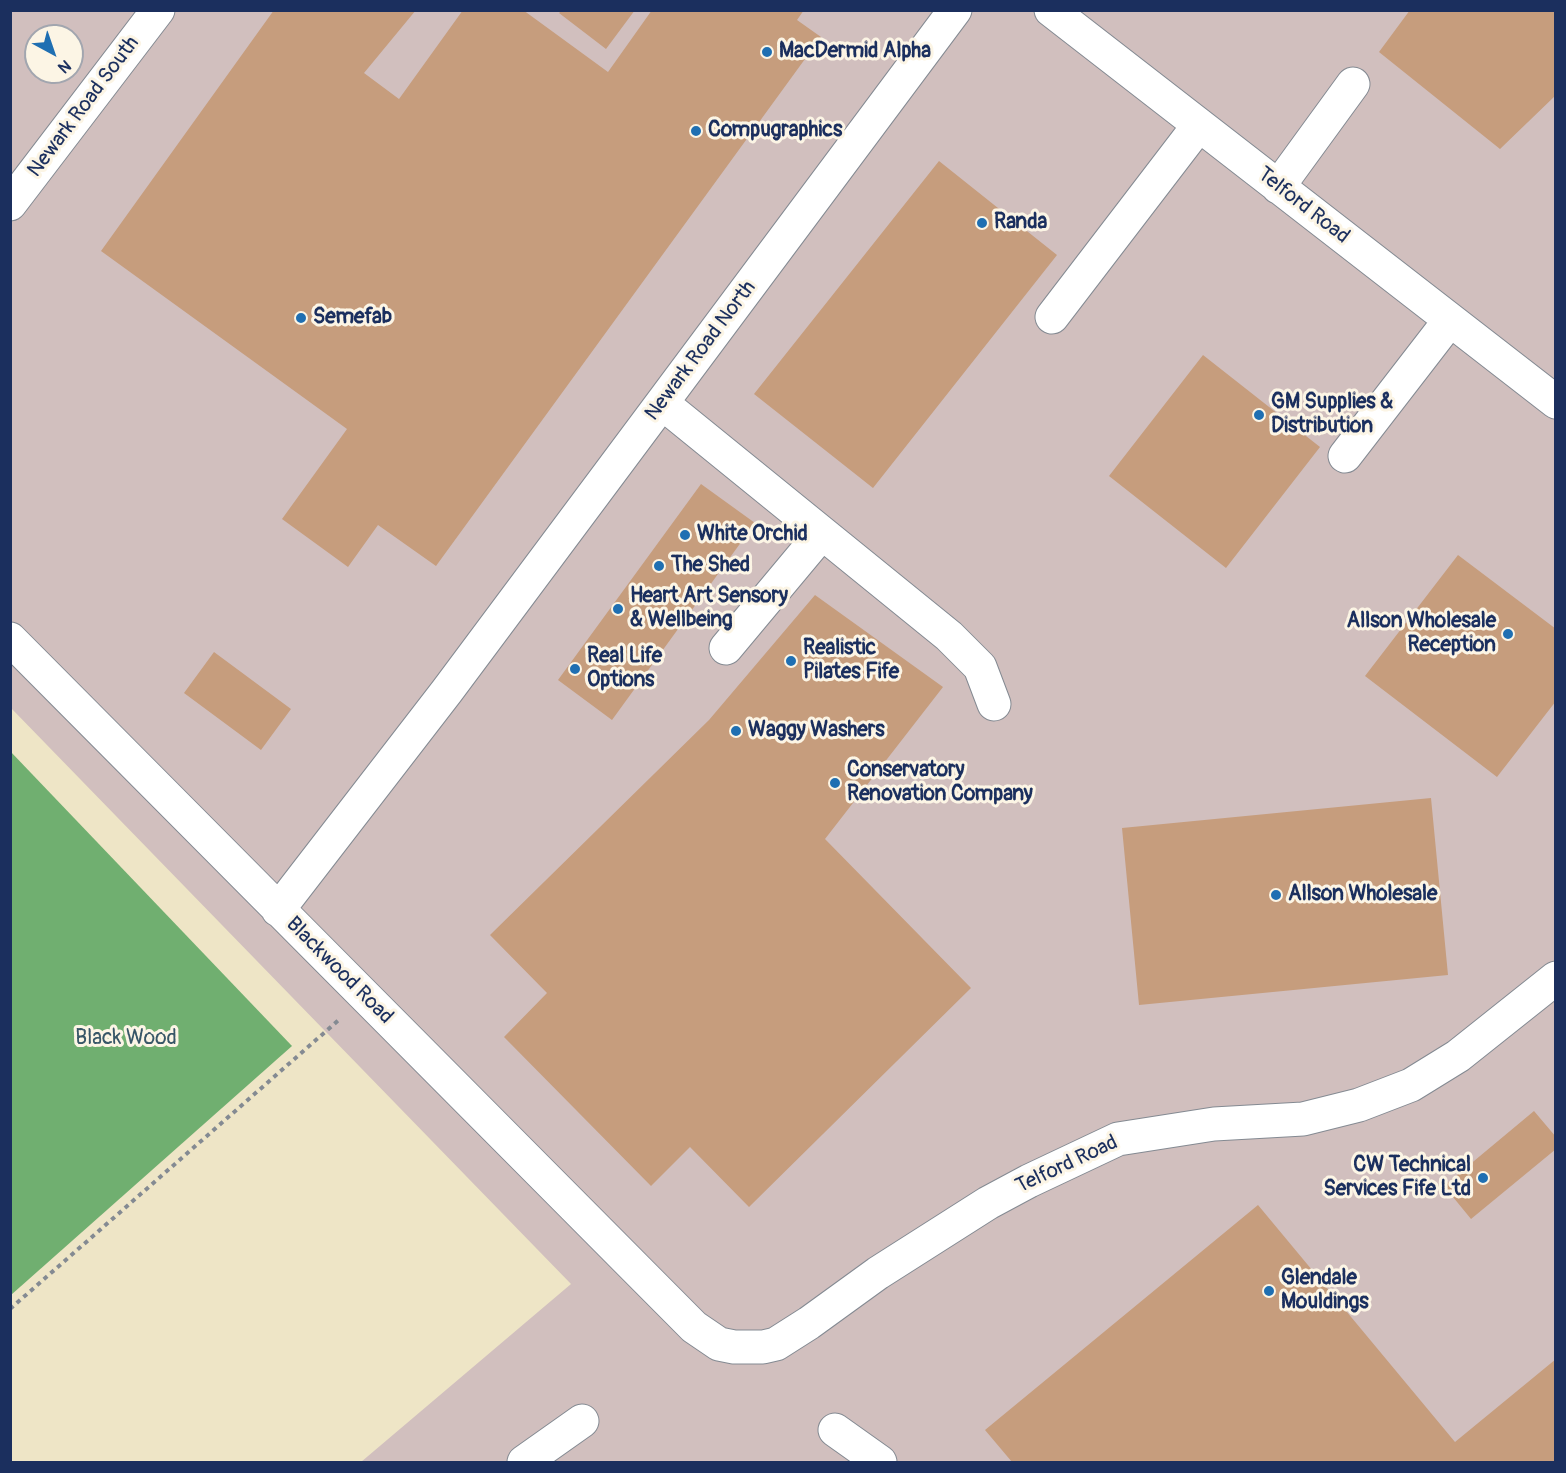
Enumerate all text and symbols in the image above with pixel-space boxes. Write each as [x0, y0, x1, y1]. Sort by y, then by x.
north arrow [24, 24, 84, 84]
street label: Newark Road South [23, 32, 145, 182]
place label: MacDermid Alpha [779, 39, 931, 65]
marker: MacDermid Alpha [760, 45, 774, 59]
place label: Compugraphics [708, 118, 842, 144]
marker: Compugraphics [689, 124, 703, 138]
street label: Telford Road [1252, 162, 1354, 250]
place label: Randa [994, 210, 1047, 236]
marker: Randa [975, 216, 989, 230]
street label: Newark Road North [640, 276, 762, 426]
place label: Semefab [313, 305, 392, 331]
marker: Semefab [294, 311, 308, 325]
place label: GM Supplies & Distribution [1271, 390, 1393, 440]
marker: GM Supplies & Distribution [1252, 408, 1266, 422]
place label: White Orchid [697, 522, 808, 548]
marker: White Orchid [678, 528, 692, 542]
place label: The Shed [671, 553, 750, 579]
marker: The Shed [652, 559, 666, 573]
place label: Heart Art Sensory & Wellbeing [630, 584, 788, 634]
marker: Heart Art Sensory & Wellbeing [611, 602, 625, 616]
place label: Allson Wholesale Reception [1347, 609, 1496, 659]
marker: Allson Wholesale Reception [1501, 627, 1515, 641]
place label: Realistic Pilates Fife [803, 636, 899, 686]
place label: Real Life Options [587, 644, 662, 694]
marker: Realistic Pilates Fife [784, 654, 798, 668]
marker: Real Life Options [568, 662, 582, 676]
place label: Waggy Washers [748, 718, 885, 744]
marker: Waggy Washers [729, 724, 743, 738]
place label: Conservatory Renovation Company [847, 758, 1033, 808]
marker: Conservatory Renovation Company [828, 776, 842, 790]
place label: Allson Wholesale [1288, 882, 1437, 908]
marker: Allson Wholesale [1269, 888, 1283, 902]
street label: Blackwood Road [280, 912, 398, 1030]
park label: Black Wood [75, 1026, 177, 1052]
street label: Telford Road [1012, 1130, 1122, 1200]
place label: CW Technical Services Fife Ltd [1324, 1153, 1471, 1203]
marker: CW Technical Services Fife Ltd [1476, 1171, 1490, 1185]
place label: Glendale Mouldings [1281, 1266, 1369, 1316]
marker: Glendale Mouldings [1262, 1284, 1276, 1298]

